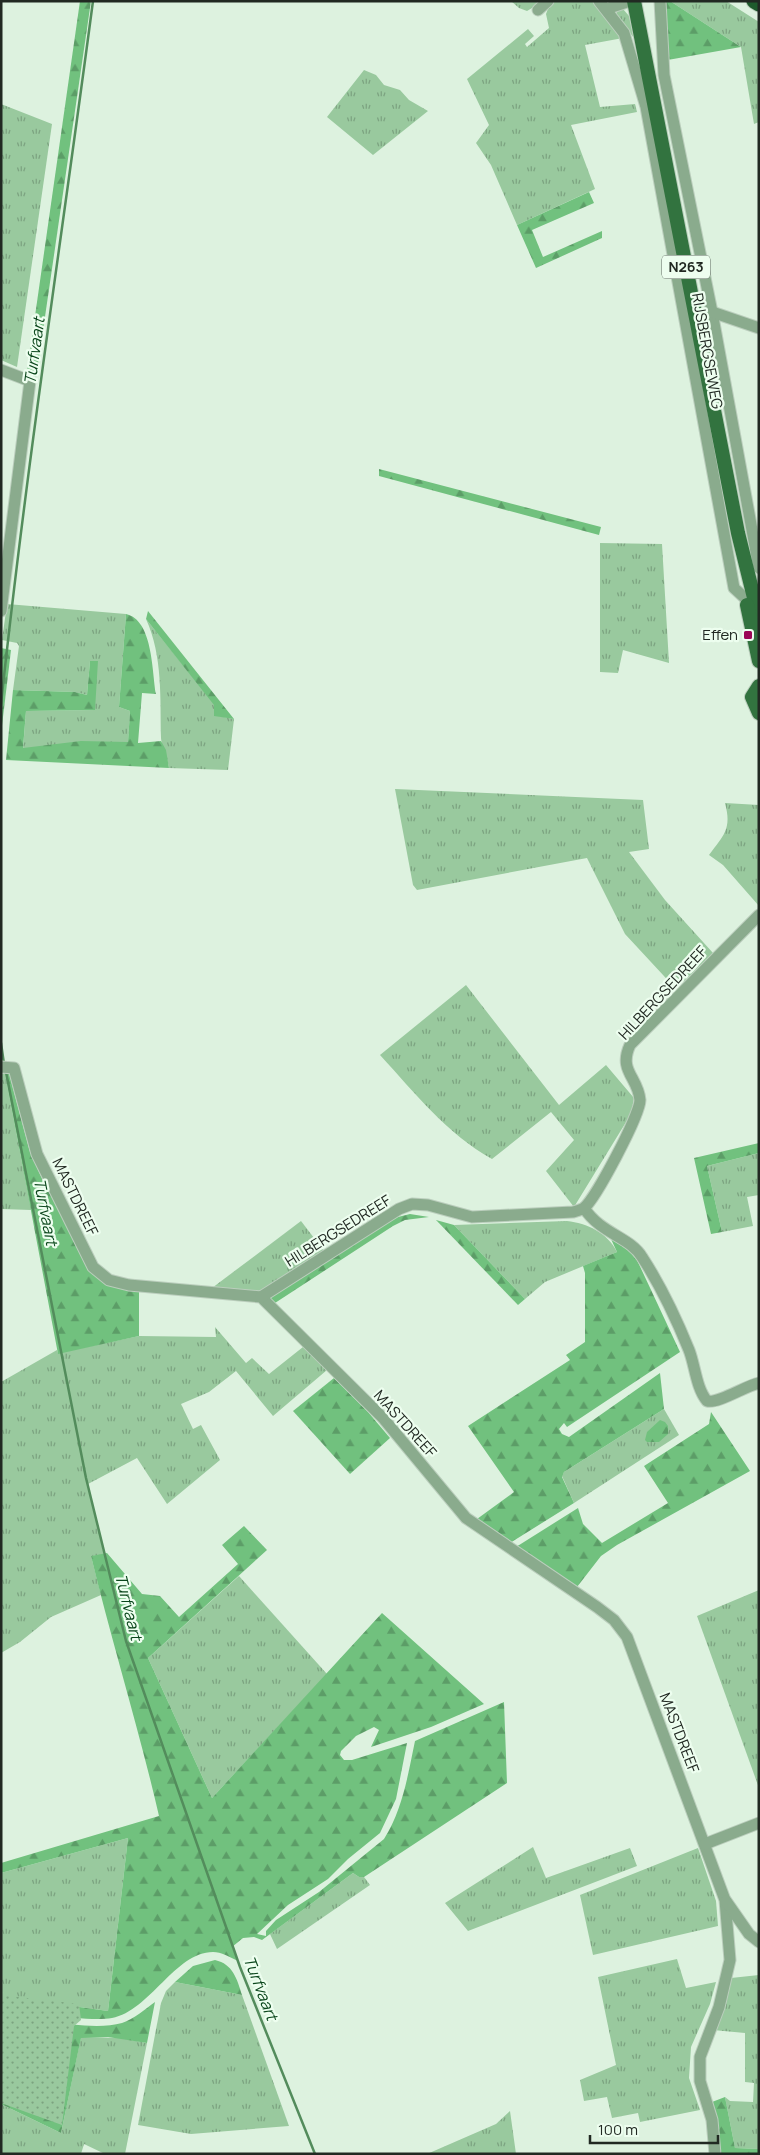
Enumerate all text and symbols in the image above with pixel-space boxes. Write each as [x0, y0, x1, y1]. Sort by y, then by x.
road number: N263 [662, 256, 710, 278]
street label: RIJSBERGSEWEG [687, 291, 728, 411]
water label: Turfvaart [18, 315, 50, 386]
place label: Effen [702, 624, 738, 645]
marker: Effen [742, 629, 754, 641]
street label: HILBERGSEDREEF [614, 941, 712, 1044]
street label: MASTDREEF [48, 1154, 104, 1240]
water label: Turfvaart [29, 1177, 64, 1249]
street label: HILBERGSEDREEF [281, 1189, 395, 1272]
street label: MASTDREEF [369, 1385, 442, 1462]
water label: Turfvaart [110, 1572, 148, 1644]
street label: MASTDREEF [655, 1690, 705, 1776]
water label: Turfvaart [239, 1953, 284, 2025]
scale bar [590, 2112, 718, 2144]
text: 100 m [598, 2119, 638, 2140]

